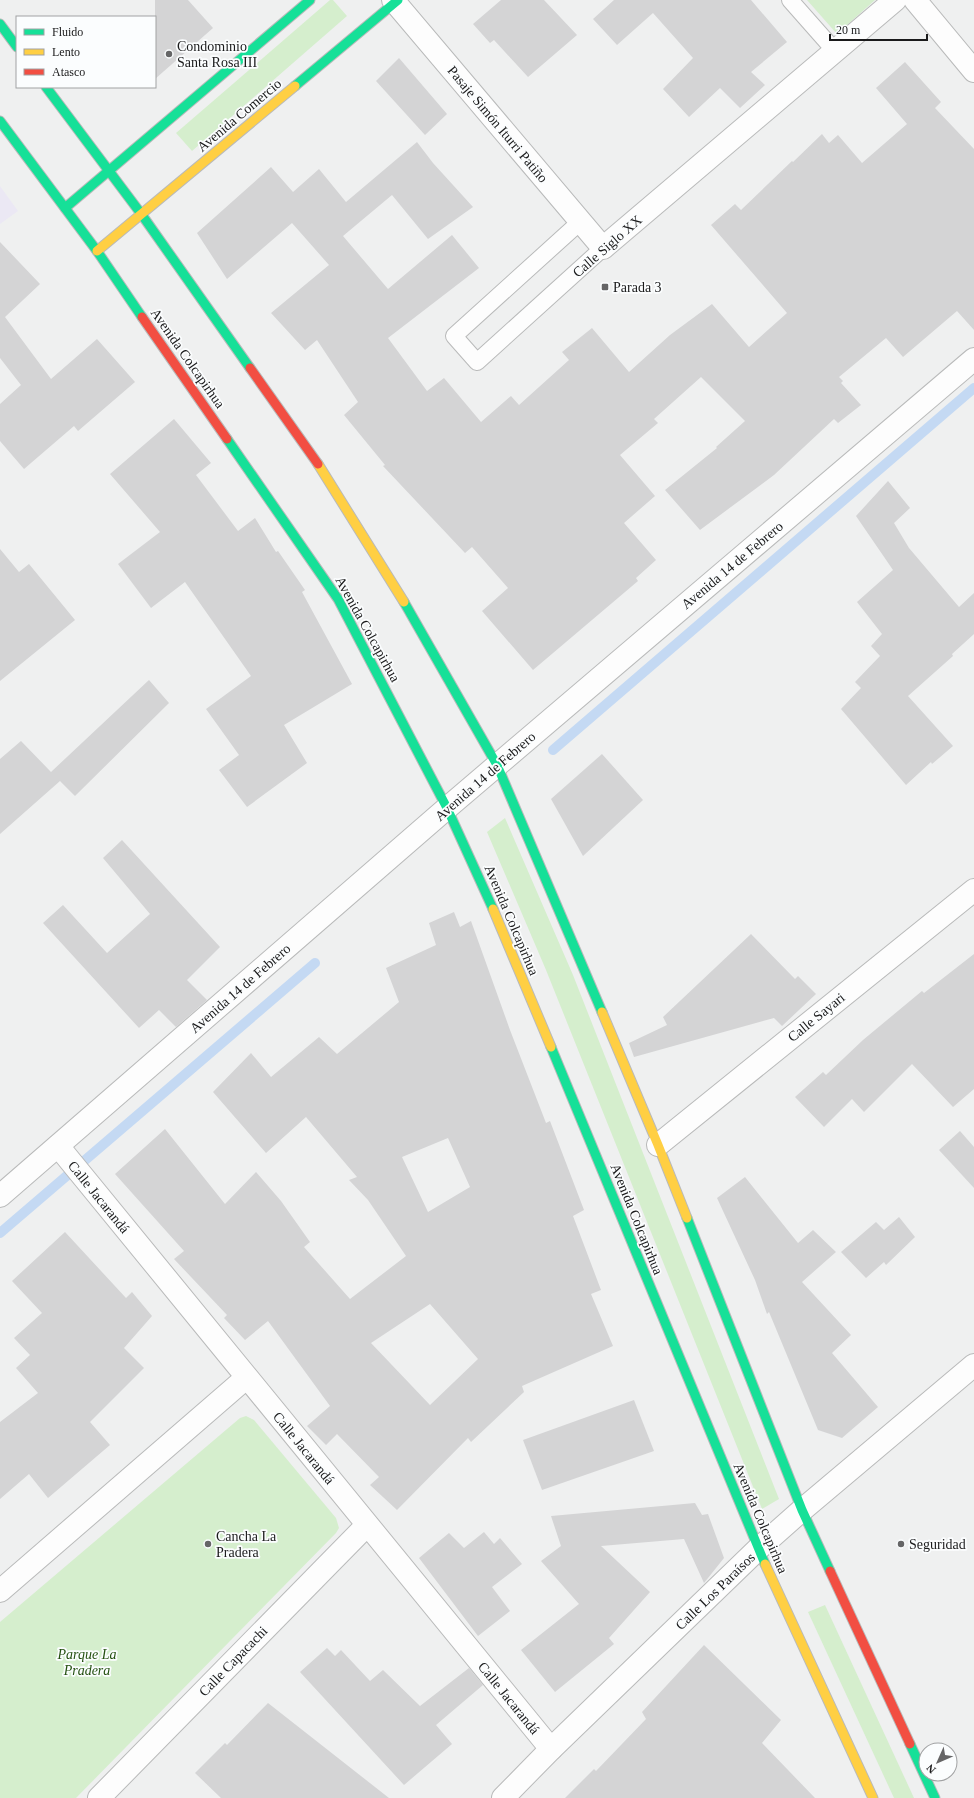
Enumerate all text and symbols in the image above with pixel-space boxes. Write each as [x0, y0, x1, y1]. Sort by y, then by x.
legend [16, 16, 156, 88]
scale bar [830, 16, 927, 42]
text: 20 m [836, 23, 861, 37]
text: Fluido [52, 25, 83, 39]
place label: Condominio Santa Rosa III [177, 39, 257, 70]
text: Lento [52, 45, 80, 59]
marker: Condominio Santa Rosa III [164, 49, 174, 59]
street label: Pasaje Simón Iturri Patiño [445, 63, 551, 186]
text: Atasco [52, 65, 85, 79]
street label: Avenida Comercio [194, 76, 284, 155]
street label: Calle Siglo XX [570, 212, 645, 280]
place label: Parada 3 [613, 280, 662, 295]
marker: Parada 3 [600, 282, 610, 292]
street label: Avenida Colcapirhua [148, 306, 228, 412]
street label: Avenida 14 de Febrero [679, 519, 786, 612]
street label: Avenida Colcapirhua [332, 574, 403, 685]
street label: Avenida 14 de Febrero [432, 729, 538, 824]
street label: Avenida Colcapirhua [482, 863, 542, 978]
street label: Avenida 14 de Febrero [187, 941, 293, 1036]
street label: Calle Sayari [785, 990, 848, 1045]
street label: Calle Jacarandá [65, 1158, 133, 1237]
street label: Avenida Colcapirhua [607, 1162, 666, 1278]
street label: Calle Jacarandá [270, 1409, 338, 1488]
street label: Avenida Colcapirhua [731, 1461, 791, 1576]
place label: Cancha La Pradera [216, 1529, 277, 1560]
place label: Seguridad [909, 1537, 966, 1552]
marker: Cancha La Pradera [203, 1539, 213, 1549]
marker: Seguridad [896, 1539, 906, 1549]
street label: Calle Los Paraísos [673, 1550, 758, 1633]
street label: Calle Capacachi [196, 1623, 271, 1699]
park label: Parque La Pradera [57, 1647, 116, 1678]
street label: Calle Jacarandá [475, 1659, 543, 1738]
north arrow [918, 1742, 958, 1782]
text: N [924, 1762, 938, 1776]

